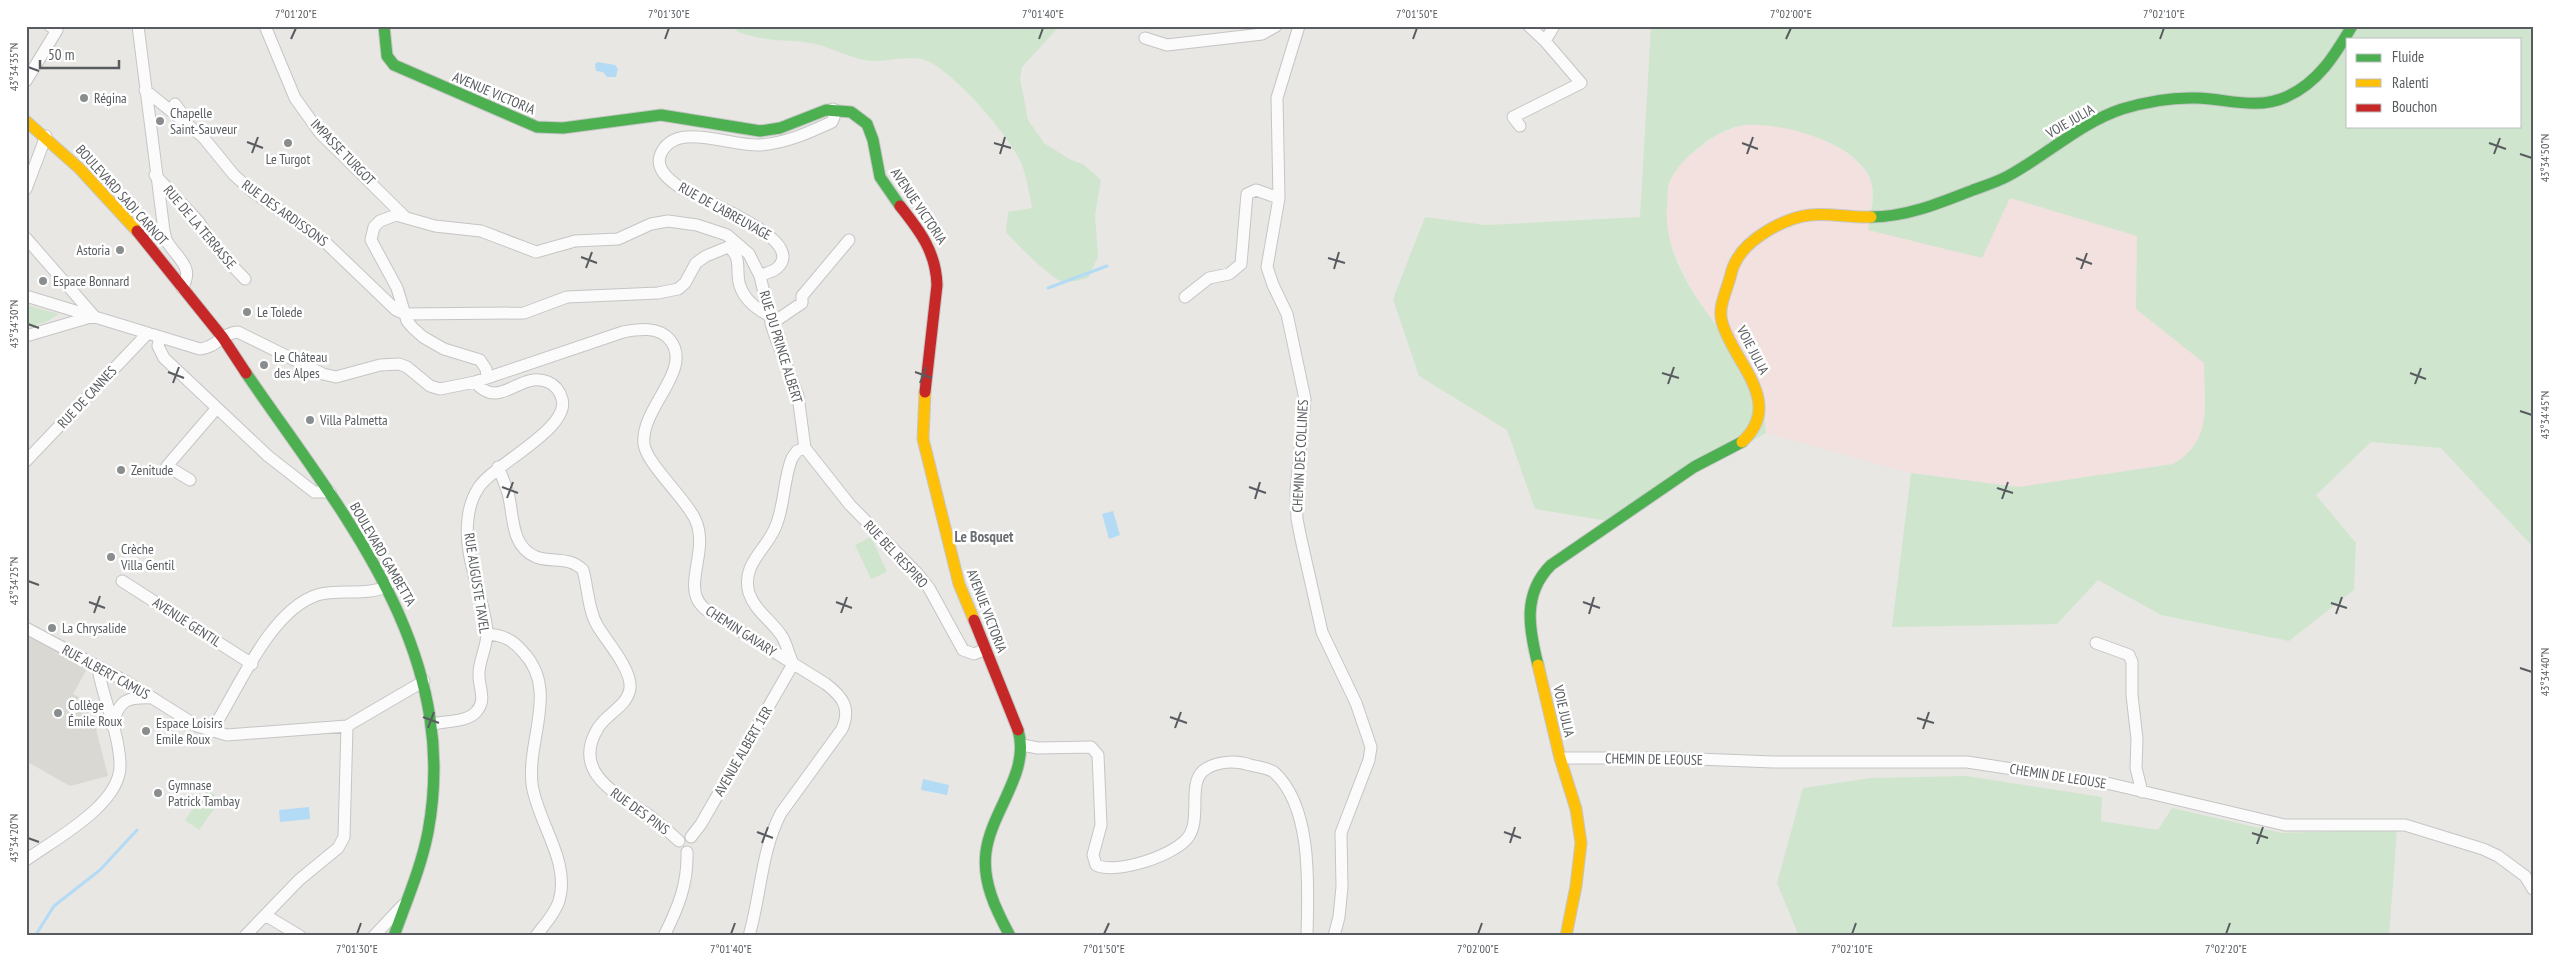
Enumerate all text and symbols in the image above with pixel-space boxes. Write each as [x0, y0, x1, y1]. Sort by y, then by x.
text: 7°01'20"E [275, 6, 317, 21]
text: 7°01'30"E [648, 6, 690, 21]
text: 7°01'40"E [1022, 6, 1064, 21]
text: 7°01'50"E [1396, 6, 1438, 21]
text: 7°02'00"E [1770, 6, 1812, 21]
text: 7°02'10"E [2143, 6, 2185, 21]
scale bar [40, 38, 119, 70]
legend [2346, 38, 2522, 128]
text: 43°34'35"N [6, 43, 21, 91]
text: 50 m [48, 45, 74, 64]
text: Fluide [2392, 47, 2424, 66]
street label: AVENUE VICTORIA [450, 68, 538, 119]
text: Ralenti [2392, 73, 2429, 92]
place label: Régina [94, 89, 127, 107]
marker: Régina [78, 92, 90, 104]
text: Bouchon [2392, 97, 2437, 116]
street label: VOIE JULIA [2042, 100, 2098, 142]
place label: Chapelle Saint-Sauveur [170, 104, 237, 138]
marker: Chapelle Saint-Sauveur [154, 115, 166, 127]
street label: IMPASSE TURGOT [307, 115, 380, 189]
text: 43°34'50"N [2537, 134, 2552, 182]
marker: Le Turgot [282, 137, 294, 149]
street label: BOULEVARD SADI CARNOT [72, 141, 173, 250]
place label: Le Turgot [266, 150, 310, 168]
street label: AVENUE VICTORIA [887, 165, 951, 248]
street label: RUE DES ARDISSONS [238, 176, 332, 250]
street label: RUE DE L'ABREUVAGE [675, 178, 775, 244]
street label: RUE DE LA TERRASSE [160, 181, 240, 273]
place label: Astoria [76, 241, 110, 259]
marker: Astoria [114, 244, 126, 256]
place label: Espace Bonnard [53, 272, 129, 290]
marker: Espace Bonnard [37, 275, 49, 287]
street label: RUE DU PRINCE ALBERT [755, 289, 807, 406]
text: 43°34'30"N [6, 300, 21, 348]
place label: Le Tolede [257, 303, 303, 321]
marker: Le Tolede [241, 306, 253, 318]
street label: VOIE JULIA [1732, 322, 1773, 378]
place label: Le Château des Alpes [274, 348, 327, 382]
marker: Le Château des Alpes [258, 359, 270, 371]
street label: RUE DE CANNES [53, 362, 121, 432]
text: 43°34'45"N [2537, 391, 2552, 439]
street label: CHEMIN DES COLLINES [1288, 399, 1312, 513]
place label: Villa Palmetta [319, 411, 388, 429]
marker: Villa Palmetta [304, 414, 316, 426]
place label: Zenitude [131, 461, 174, 479]
marker: Zenitude [115, 464, 127, 476]
street label: BOULEVARD GAMBETTA [346, 499, 420, 609]
street label: RUE BEL RESPIRO [860, 516, 932, 592]
district label: Le Bosquet [955, 527, 1014, 546]
street label: RUE AUGUSTE TAVEL [460, 531, 494, 635]
place label: Crèche Villa Gentil [120, 540, 175, 574]
marker: Crèche Villa Gentil [105, 551, 117, 563]
text: 43°34'25"N [6, 557, 21, 605]
street label: AVENUE VICTORIA [963, 567, 1011, 656]
street label: AVENUE GENTIL [149, 593, 225, 651]
street label: CHEMIN GAVARY [702, 602, 780, 661]
place label: La Chrysalide [62, 619, 127, 637]
marker: La Chrysalide [46, 622, 58, 634]
street label: RUE ALBERT CAMUS [59, 641, 153, 703]
text: 43°34'40"N [2537, 648, 2552, 696]
street label: VOIE JULIA [1549, 682, 1579, 739]
place label: Collège Émile Roux [68, 696, 122, 730]
street label: AVENUE ALBERT 1ER [710, 703, 776, 799]
marker: Collège Émile Roux [52, 707, 64, 719]
place label: Espace Loisirs Emile Roux [156, 714, 223, 748]
marker: Espace Loisirs Emile Roux [140, 725, 152, 737]
street label: CHEMIN DE LEOUSE [1605, 749, 1703, 769]
street label: CHEMIN DE LEOUSE [2008, 759, 2108, 793]
place label: Gymnase Patrick Tambay [168, 776, 240, 810]
street label: RUE DES PINS [607, 784, 673, 838]
marker: Gymnase Patrick Tambay [152, 787, 164, 799]
text: 43°34'20"N [6, 814, 21, 862]
text: 7°01'30"E [336, 941, 378, 956]
text: 7°01'40"E [710, 941, 752, 956]
text: 7°01'50"E [1083, 941, 1125, 956]
text: 7°02'00"E [1457, 941, 1499, 956]
text: 7°02'10"E [1831, 941, 1873, 956]
text: 7°02'20"E [2205, 941, 2247, 956]

